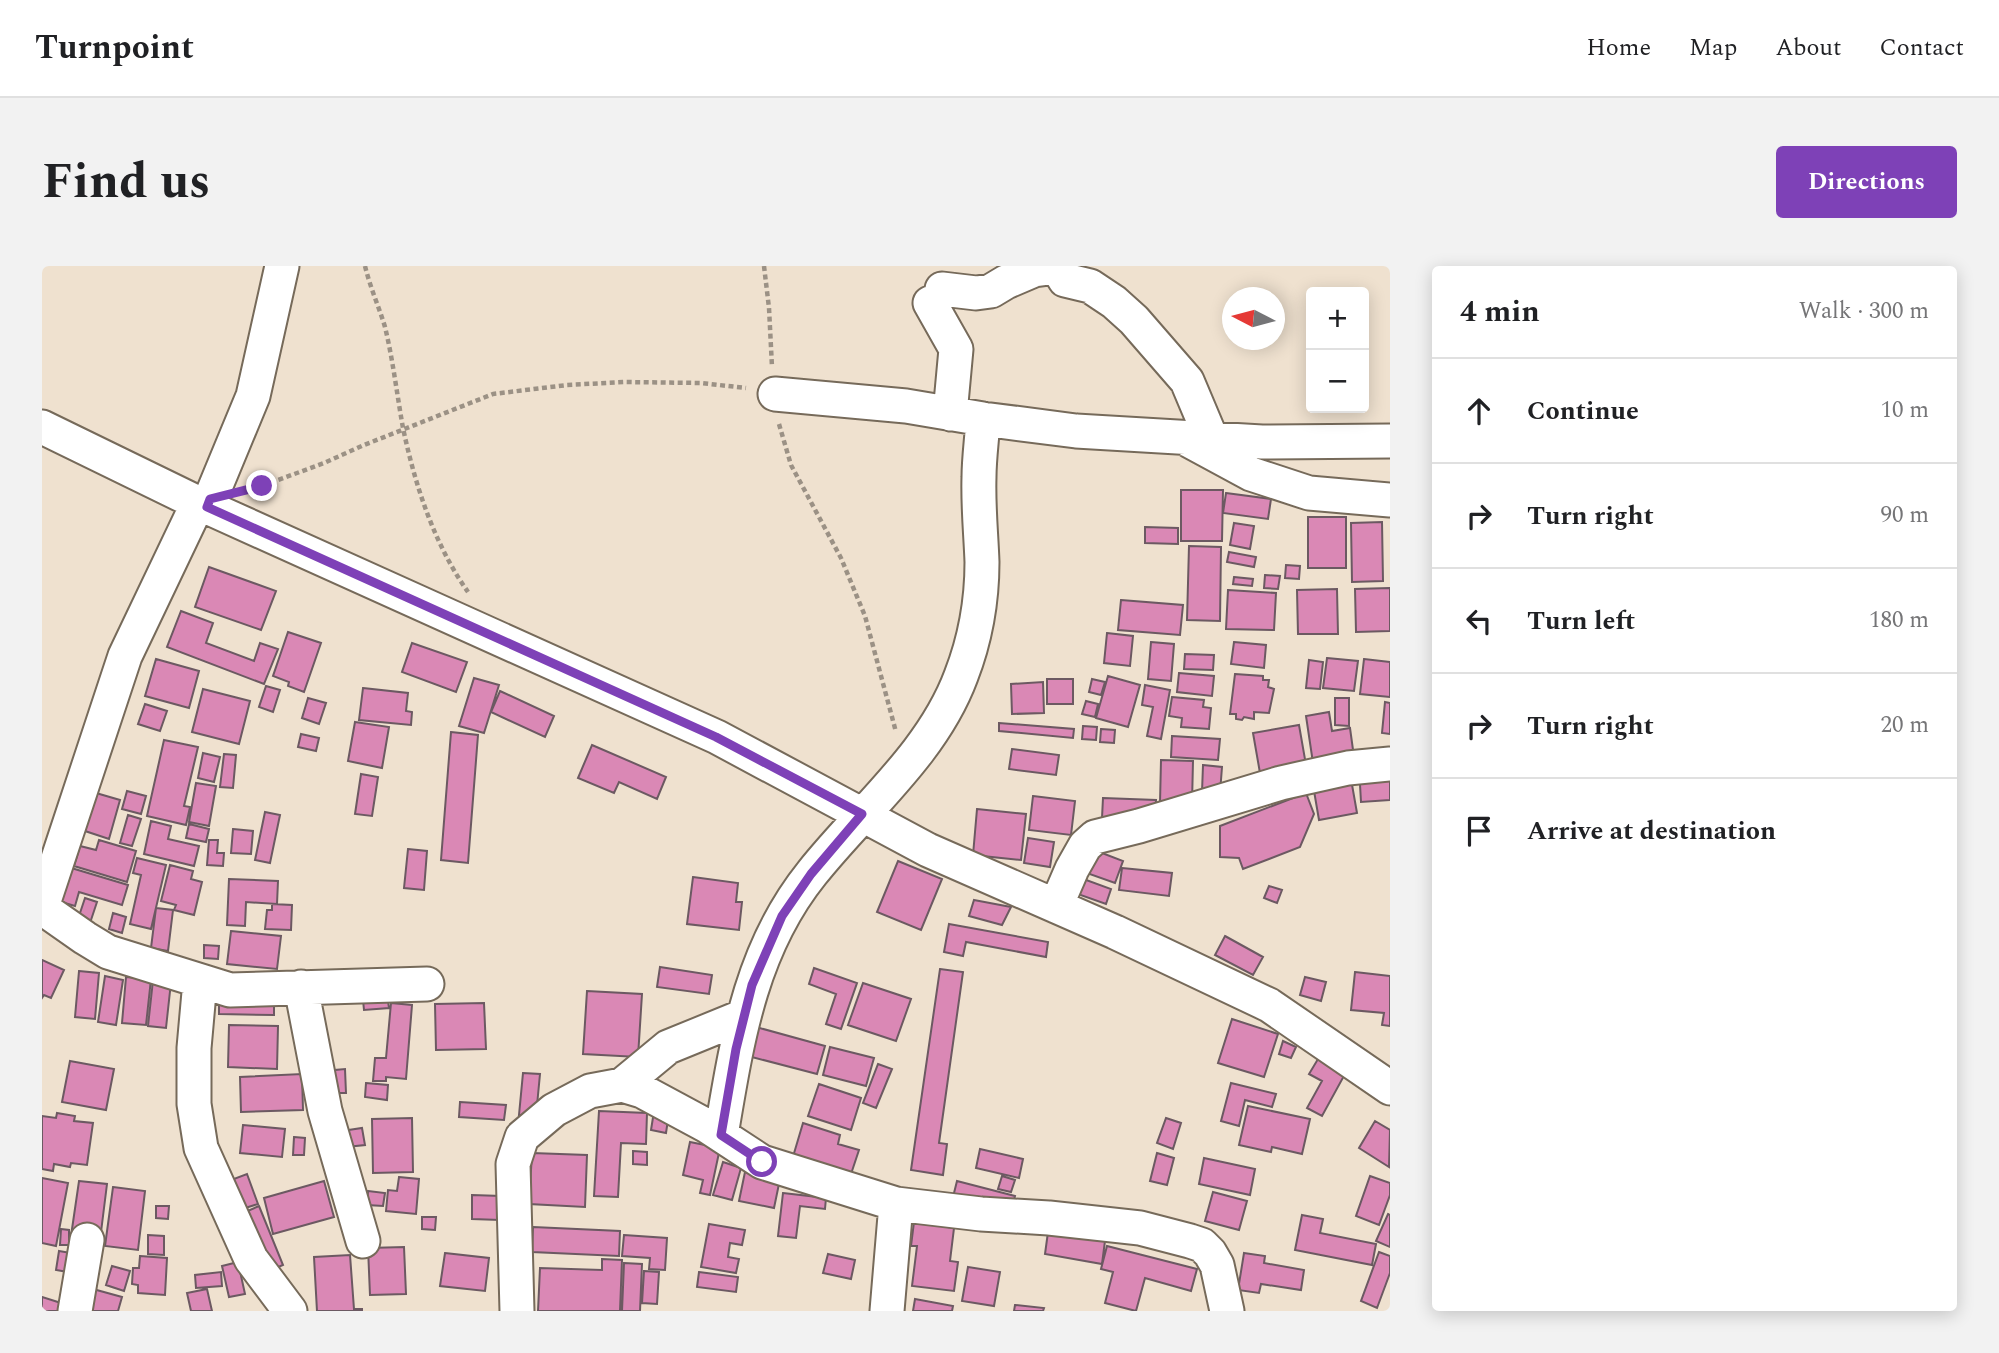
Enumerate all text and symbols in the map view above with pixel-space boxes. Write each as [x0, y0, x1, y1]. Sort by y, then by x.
text: Turnpoint [35, 23, 194, 73]
text: Home [1586, 30, 1651, 66]
text: Map [1689, 30, 1737, 66]
text: About [1775, 30, 1841, 66]
text: Contact [1879, 30, 1964, 66]
text: Find us [42, 145, 210, 220]
button: Directions [1776, 146, 1957, 218]
north arrow [1222, 287, 1285, 350]
map controls [1306, 287, 1369, 413]
button: + [1306, 287, 1369, 350]
text: 4 min [1460, 289, 1540, 335]
text: Walk · 300 m [1799, 294, 1929, 329]
button: − [1306, 350, 1369, 413]
text: Continue [1527, 391, 1639, 431]
icon: ahead [1460, 392, 1498, 430]
text: 10 m [1880, 393, 1929, 428]
route end [246, 470, 277, 501]
text: Turn right [1527, 496, 1654, 536]
icon: right [1460, 497, 1498, 535]
text: 90 m [1880, 498, 1929, 533]
text: Turn left [1527, 601, 1635, 641]
icon: left [1460, 602, 1498, 640]
text: 180 m [1869, 603, 1929, 638]
text: Turn right [1527, 706, 1654, 746]
icon: right [1460, 707, 1498, 745]
text: 20 m [1880, 708, 1929, 743]
text: Arrive at destination [1527, 811, 1776, 851]
icon: arrive [1460, 812, 1498, 850]
route start [746, 1146, 777, 1177]

